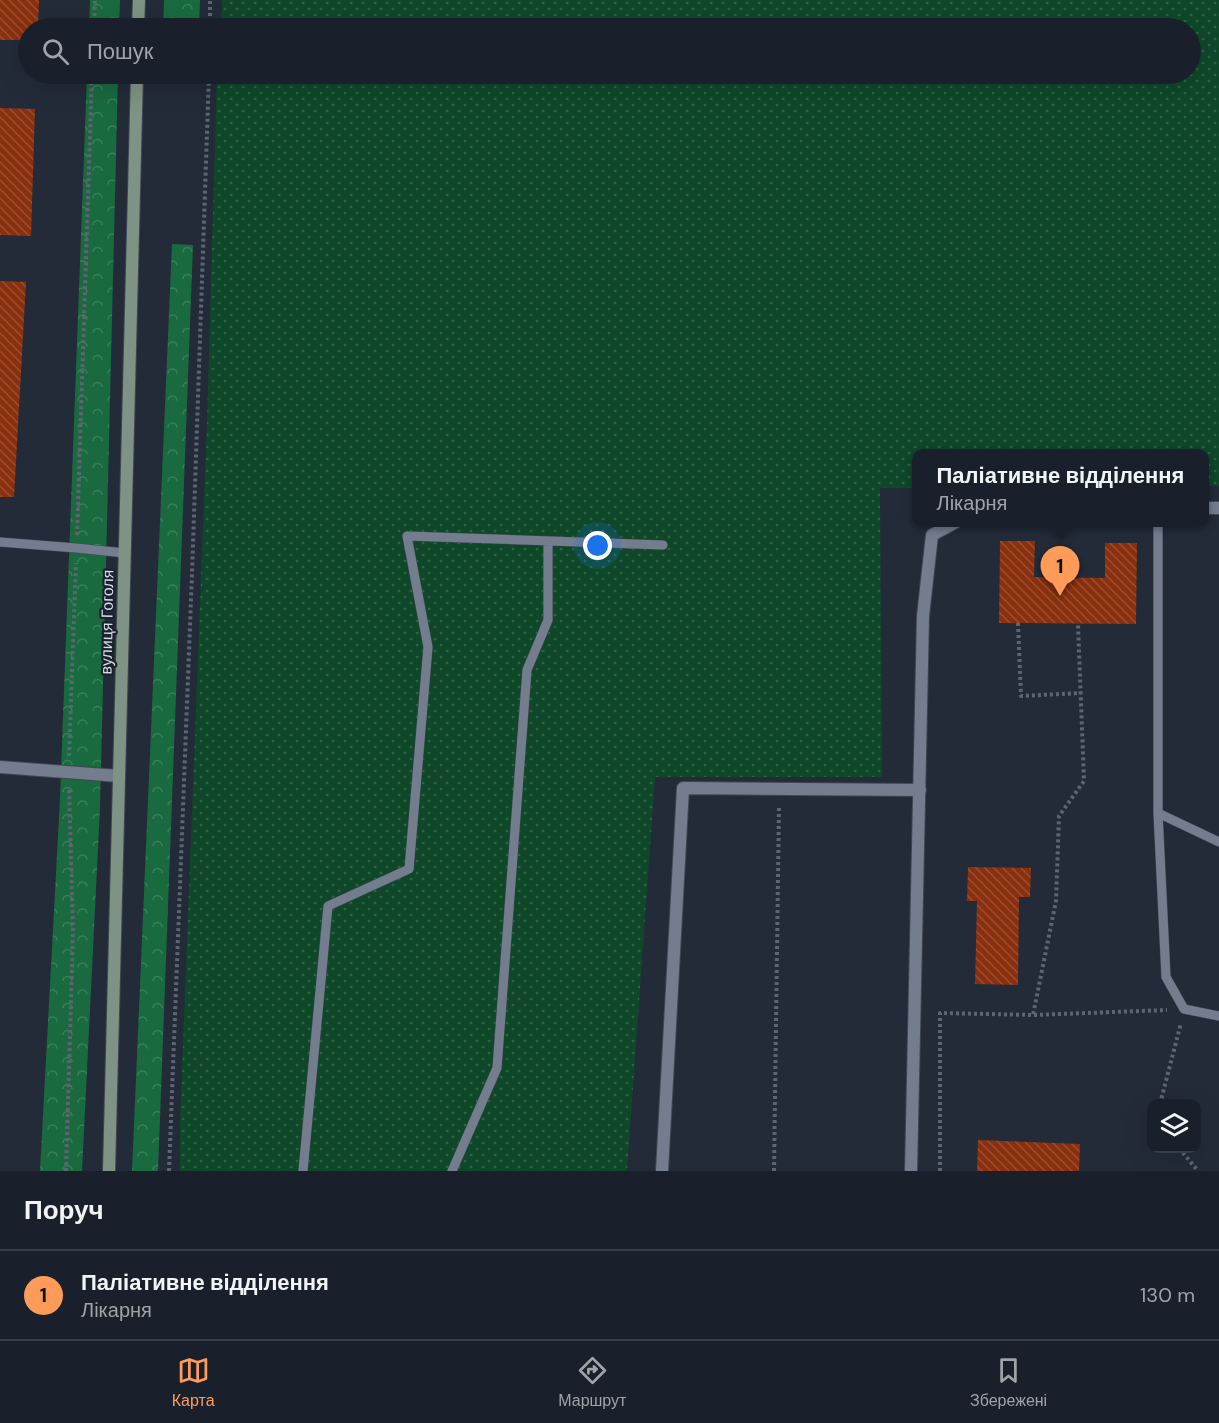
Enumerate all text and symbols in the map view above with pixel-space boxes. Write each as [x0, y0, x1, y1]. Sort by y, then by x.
search box [18, 18, 1201, 84]
icon: search [39, 35, 72, 68]
text: Пошук [87, 37, 153, 66]
popup [912, 449, 1209, 527]
text: Паліативне відділення [937, 461, 1184, 490]
text: Лікарня [937, 490, 1007, 516]
your location [583, 531, 612, 560]
pin: 1 [1040, 546, 1080, 596]
street label: вулиця Гоголя [96, 569, 118, 675]
map controls [1147, 1099, 1201, 1153]
button: layers [1147, 1099, 1201, 1153]
text: Поруч [24, 1193, 104, 1227]
text: Паліативне відділення [81, 1268, 329, 1297]
text: 1 [40, 1282, 47, 1308]
text: 130 m [1140, 1282, 1195, 1308]
text: Лікарня [81, 1297, 152, 1323]
tab: Карта [172, 1354, 215, 1411]
tab: Маршрут [558, 1354, 626, 1411]
tab: Збережені [970, 1354, 1047, 1411]

